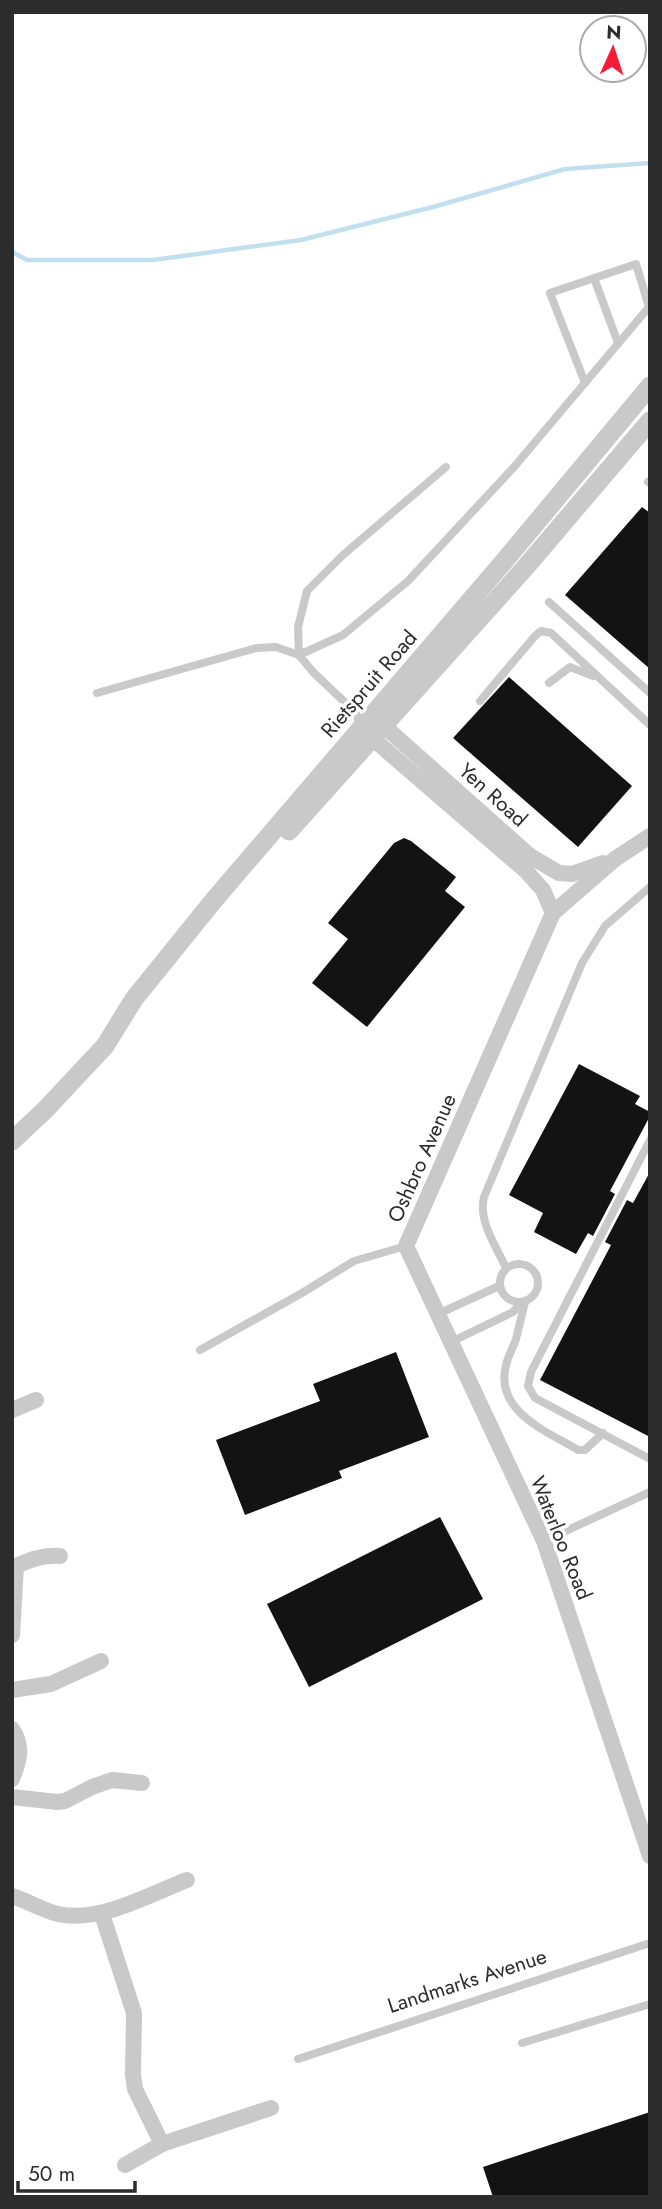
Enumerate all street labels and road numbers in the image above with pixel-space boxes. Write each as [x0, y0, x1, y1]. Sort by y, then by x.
street label: Rietspruit Road [314, 624, 424, 744]
street label: Yen Road [452, 756, 534, 834]
street label: Oshbro Avenue [380, 1089, 464, 1227]
street label: Waterloo Road [523, 1472, 599, 1604]
street label: Landmarks Avenue [384, 1941, 551, 2021]

